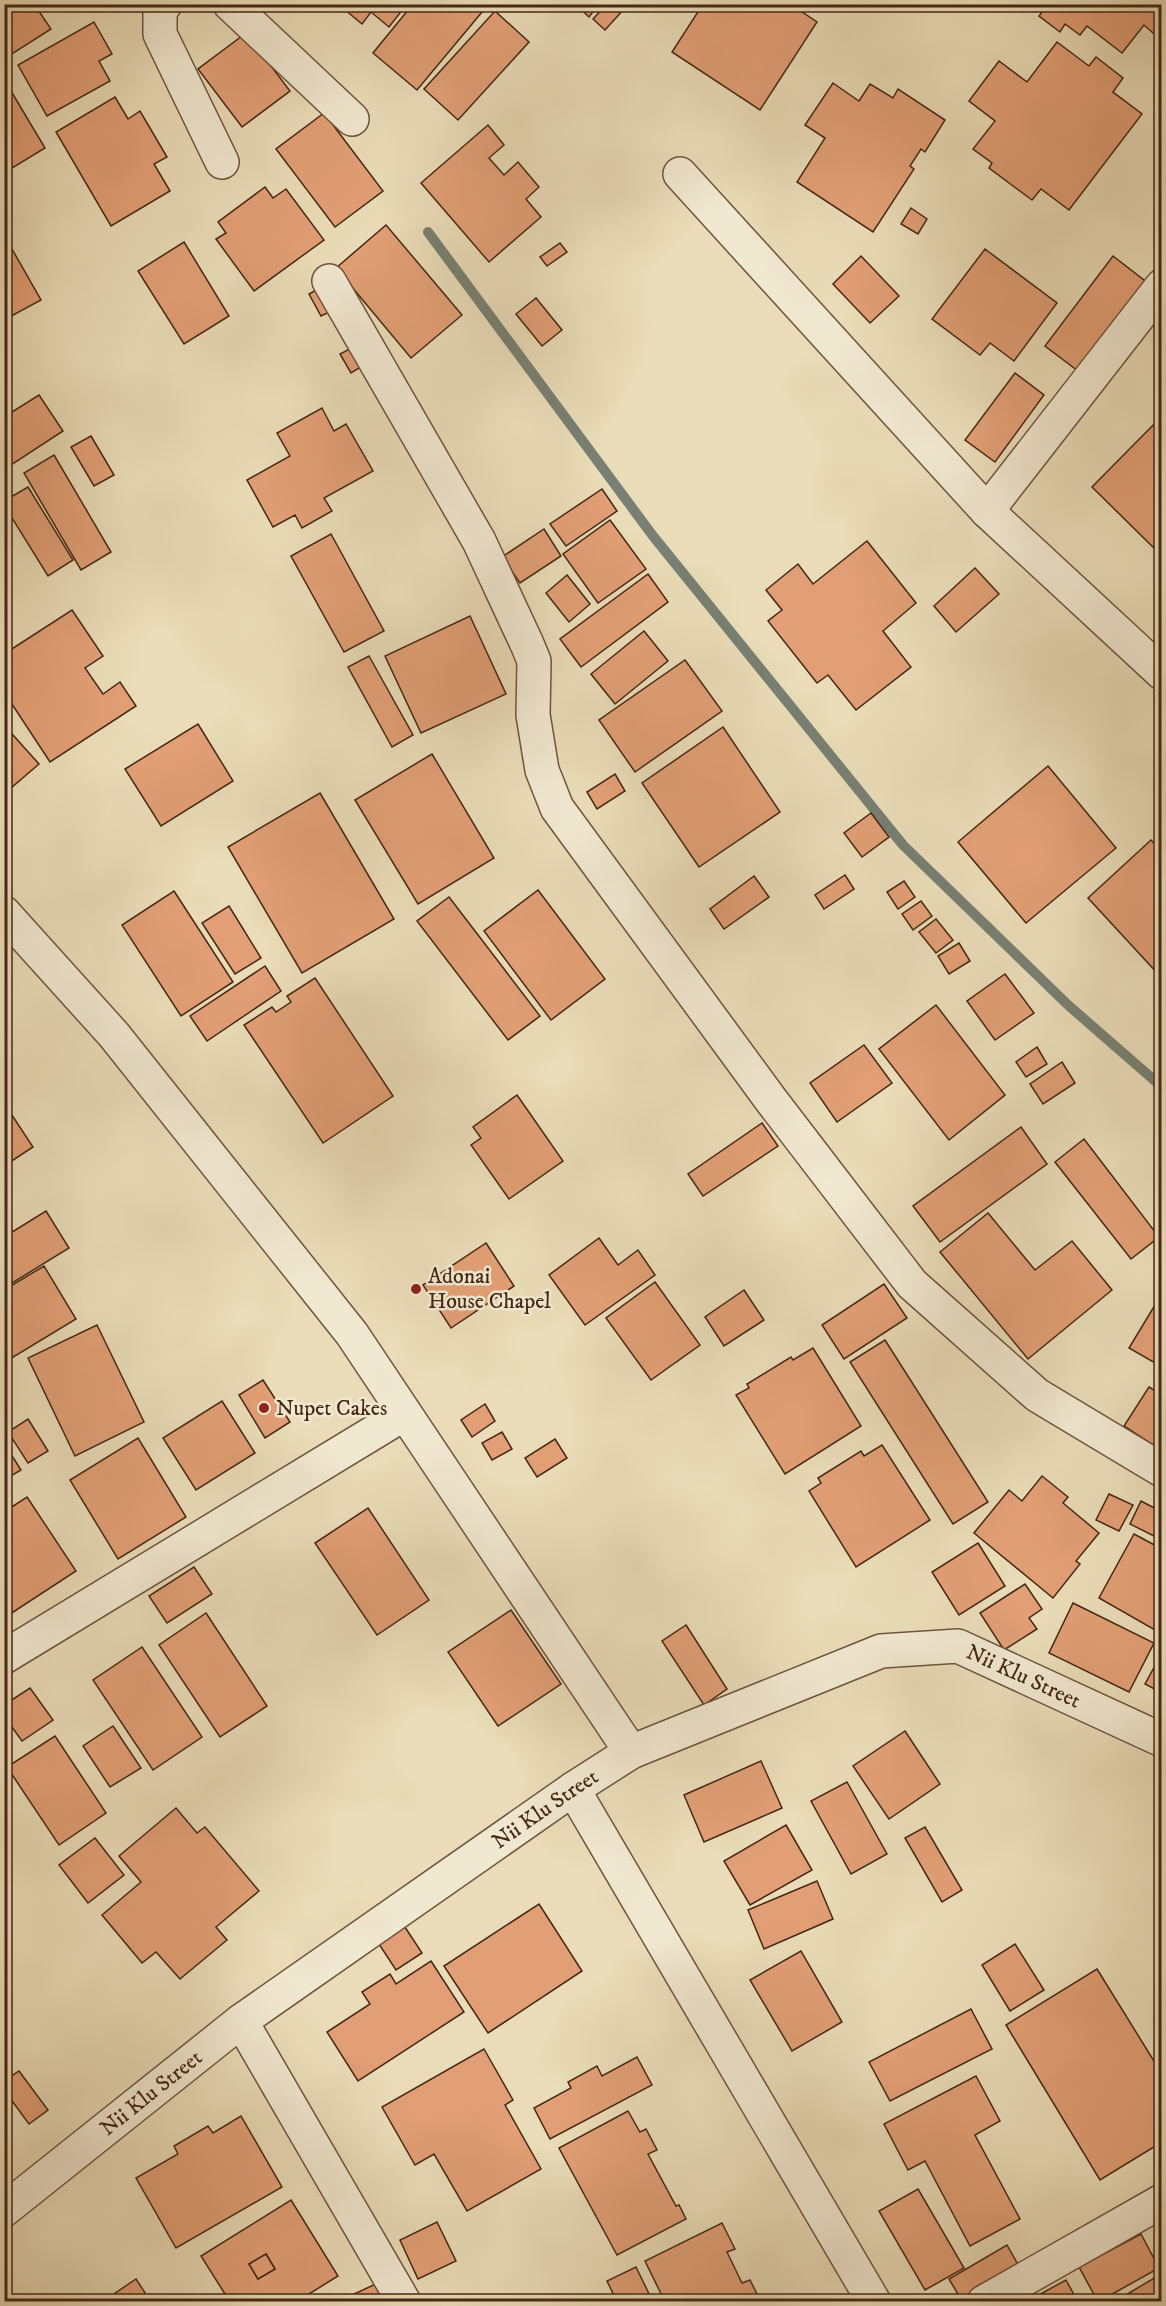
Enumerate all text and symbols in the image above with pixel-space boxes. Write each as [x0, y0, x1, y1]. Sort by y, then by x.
place label: Adonai House Chapel [428, 1263, 551, 1315]
marker: Adonai House Chapel [409, 1282, 423, 1296]
place label: Nupet Cakes [276, 1395, 387, 1422]
marker: Nupet Cakes [257, 1401, 271, 1415]
street label: Nii Klu Street [962, 1638, 1085, 1714]
street label: Nii Klu Street [487, 1763, 603, 1855]
street label: Nii Klu Street [94, 2044, 207, 2142]

